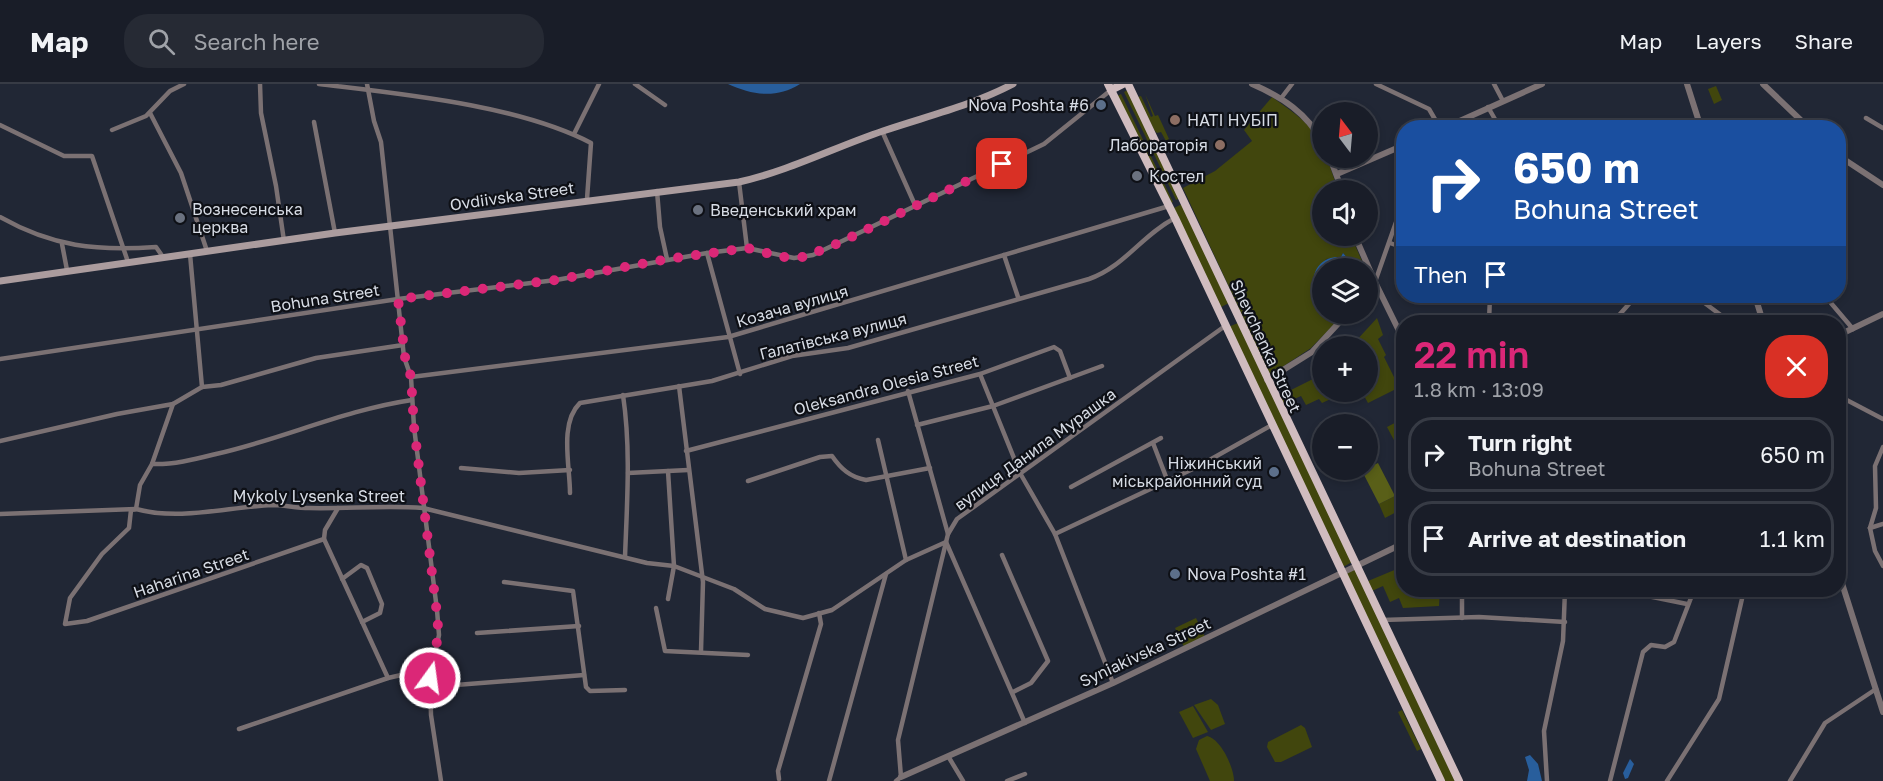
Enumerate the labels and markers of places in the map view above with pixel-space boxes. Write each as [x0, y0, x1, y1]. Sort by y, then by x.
place label: Nova Poshta #6 [968, 95, 1089, 115]
marker: Nova Poshta #6 [1094, 98, 1108, 112]
place label: НАТІ НУБІП [1187, 110, 1278, 130]
marker: НАТІ НУБІП [1168, 113, 1182, 127]
place label: Лабораторія [1109, 135, 1208, 155]
pin [976, 138, 1027, 189]
marker: Лабораторія [1213, 138, 1227, 152]
place label: Костел [1149, 166, 1204, 186]
marker: Костел [1130, 169, 1144, 183]
place label: Вознесенська церква [192, 199, 303, 237]
place label: Введенський храм [710, 200, 857, 220]
marker: Введенський храм [691, 203, 705, 217]
marker: Вознесенська церква [173, 211, 187, 225]
place label: Ніжинський міськрайонний суд [1112, 453, 1262, 491]
marker: Ніжинський міськрайонний суд [1267, 465, 1281, 479]
place label: Nova Poshta #1 [1187, 564, 1306, 584]
marker: Nova Poshta #1 [1168, 567, 1182, 581]

